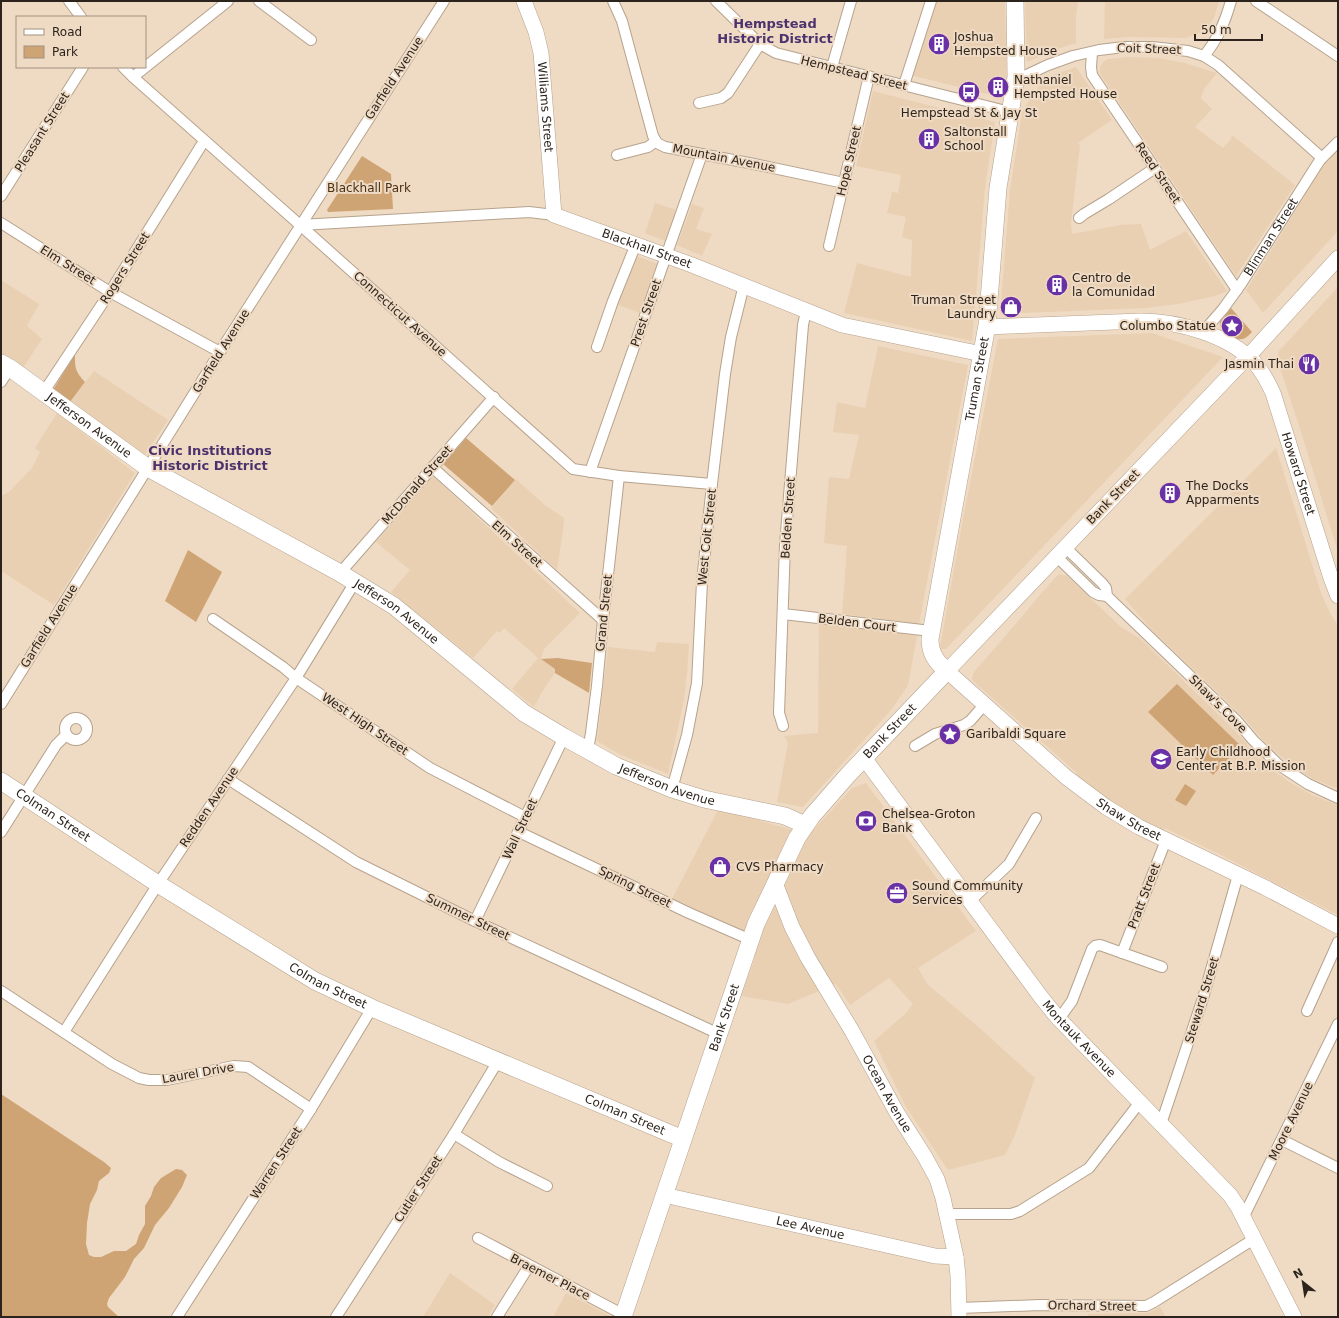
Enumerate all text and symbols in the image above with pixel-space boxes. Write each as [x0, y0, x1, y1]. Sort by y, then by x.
legend [16, 16, 146, 68]
district label: Hempstead Historic District [717, 16, 833, 46]
scale bar [1195, 16, 1262, 42]
text: 50 m [1201, 23, 1232, 37]
text: Road [52, 25, 82, 39]
place label: Joshua Hempsted House [953, 30, 1057, 58]
building icon: Joshua Hempsted House [926, 31, 952, 57]
street label: Garfield Avenue [362, 34, 426, 122]
street label: Coit Street [1117, 41, 1182, 57]
text: Park [52, 45, 78, 59]
street label: Hempstead Street [799, 53, 909, 93]
street label: Williams Street [535, 61, 556, 153]
place label: Nathaniel Hempsted House [1014, 73, 1117, 101]
building icon: Nathaniel Hempsted House [985, 74, 1011, 100]
bus stop icon: Hempstead St & Jay St [956, 79, 982, 105]
street label: Pleasant Street [12, 89, 72, 175]
place label: Hempstead St & Jay St [901, 106, 1037, 120]
street label: Hope Street [834, 124, 864, 197]
place label: Saltonstall School [944, 125, 1007, 153]
building icon: Saltonstall School [916, 126, 942, 152]
street label: Reed Street [1132, 140, 1184, 206]
street label: Mountain Avenue [671, 141, 777, 175]
park label: Blackhall Park [327, 181, 411, 195]
street label: Blinman Street [1241, 195, 1301, 279]
street label: Blackhall Street [600, 226, 694, 271]
street label: Rogers Street [97, 229, 153, 306]
street label: Elm Street [38, 242, 99, 288]
street label: Connecticut Avenue [351, 269, 449, 359]
place label: Centro de la Comunidad [1072, 271, 1155, 299]
building icon: Centro de la Comunidad [1044, 272, 1070, 298]
street label: Prest Street [628, 277, 664, 349]
place label: Truman Street Laundry [910, 293, 996, 321]
shop icon: Truman Street Laundry [998, 294, 1024, 320]
street label: Garfield Avenue [190, 307, 252, 395]
place icon: Columbo Statue [1219, 313, 1245, 339]
place label: Columbo Statue [1120, 319, 1216, 333]
street label: Truman Street [963, 335, 992, 423]
restaurant icon: Jasmin Thai [1296, 351, 1322, 377]
place label: Jasmin Thai [1224, 357, 1294, 371]
street label: Jefferson Avenue [43, 389, 134, 461]
street label: Howard Street [1279, 430, 1318, 517]
district label: Civic Institutions Historic District [148, 443, 272, 473]
street label: McDonald Street [379, 443, 455, 527]
street label: Bank Street [1084, 467, 1143, 527]
street label: Belden Street [778, 476, 798, 559]
place label: The Docks Apparments [1185, 479, 1259, 507]
building icon: The Docks Apparments [1157, 480, 1183, 506]
street label: West Coit Street [695, 488, 719, 586]
street label: Elm Street [489, 518, 545, 570]
street label: Grand Street [593, 574, 615, 652]
street label: Jefferson Avenue [351, 576, 442, 647]
street label: Garfield Avenue [18, 582, 80, 670]
street label: Belden Court [817, 611, 897, 635]
street label: Shaw's Cove [1186, 672, 1250, 736]
street label: West High Street [319, 690, 411, 758]
street label: Bank Street [860, 701, 919, 761]
place icon: Garibaldi Square [937, 721, 963, 747]
place label: Garibaldi Square [966, 727, 1066, 741]
place label: Early Childhood Center at B.P. Mission [1176, 745, 1306, 773]
school or university icon: Early Childhood Center at B.P. Mission [1148, 746, 1174, 772]
street label: Jefferson Avenue [616, 761, 716, 808]
street label: Redden Avenue [177, 764, 241, 850]
street label: Colman Street [13, 786, 93, 845]
street label: Shaw Street [1093, 795, 1164, 844]
street label: Wall Street [500, 796, 540, 862]
place label: Chelsea-Groton Bank [882, 807, 975, 835]
bank icon: Chelsea-Groton Bank [853, 808, 879, 834]
shop icon: CVS Pharmacy [707, 854, 733, 880]
place label: CVS Pharmacy [736, 860, 824, 874]
street label: Pratt Street [1125, 861, 1163, 931]
street label: Spring Street [596, 863, 674, 911]
place label: Sound Community Services [912, 879, 1023, 907]
office icon: Sound Community Services [884, 880, 910, 906]
street label: Summer Street [424, 891, 512, 943]
street label: Steward Street [1182, 955, 1222, 1045]
street label: Colman Street [286, 960, 370, 1012]
street label: Bank Street [706, 982, 742, 1053]
street label: Montauk Avenue [1040, 998, 1119, 1080]
street label: Ocean Avenue [859, 1052, 915, 1135]
street label: Laurel Drive [161, 1060, 235, 1086]
street label: Moore Avenue [1266, 1080, 1316, 1162]
street label: Colman Street [583, 1091, 668, 1138]
street label: Warren Street [247, 1124, 305, 1202]
street label: Cutler Street [391, 1153, 445, 1225]
street label: Lee Avenue [775, 1213, 846, 1242]
street label: Braemer Place [508, 1251, 592, 1303]
north arrow [1283, 1262, 1323, 1302]
text: N [1291, 1266, 1305, 1282]
street label: Orchard Street [1048, 1298, 1137, 1314]

